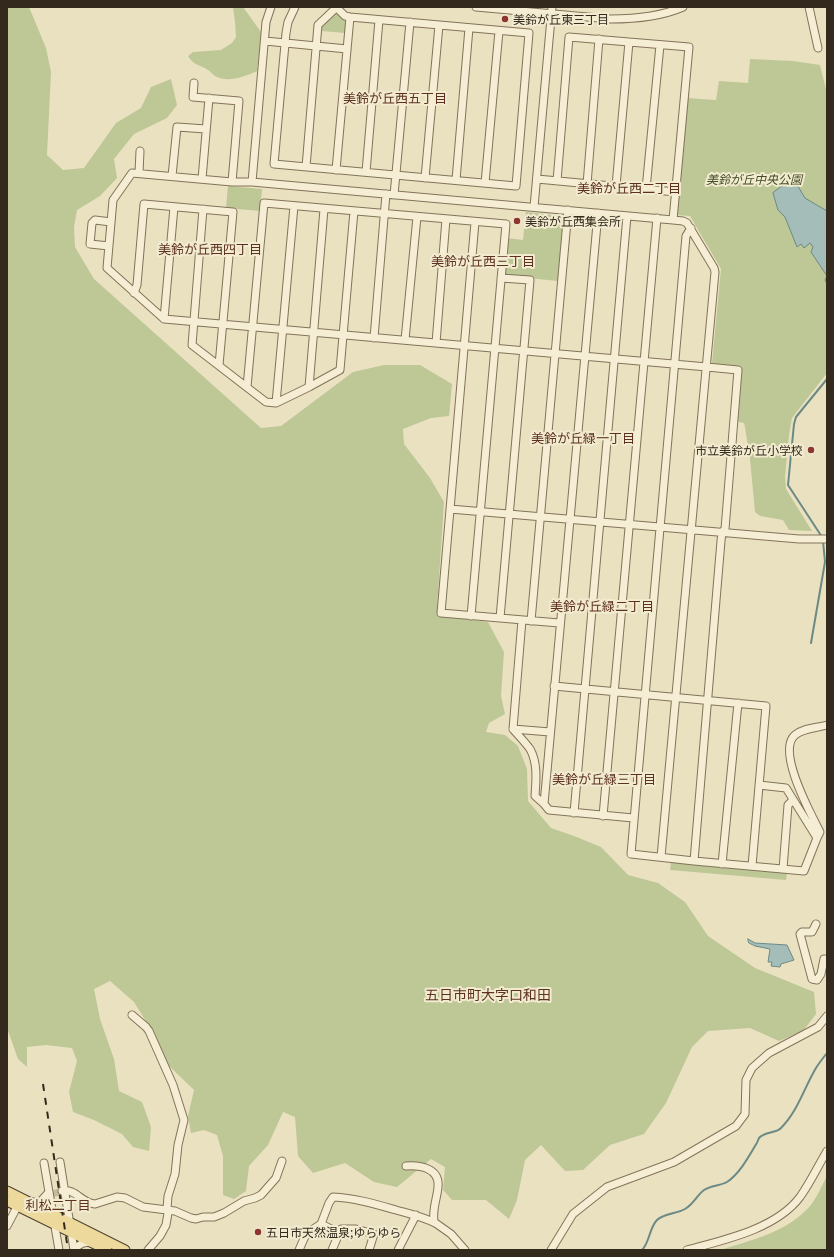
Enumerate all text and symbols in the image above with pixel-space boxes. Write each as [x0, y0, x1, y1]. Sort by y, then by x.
place label: 美鈴が丘東三丁目 [513, 12, 609, 26]
marker: 美鈴が丘東三丁目 [500, 14, 510, 24]
district label: 美鈴が丘西五丁目 [343, 90, 447, 106]
park label: 美鈴が丘中央公園 [706, 172, 802, 186]
district label: 美鈴が丘西二丁目 [577, 180, 681, 196]
place label: 美鈴が丘西集会所 [525, 214, 621, 228]
marker: 美鈴が丘西集会所 [512, 216, 522, 226]
district label: 美鈴が丘西四丁目 [158, 241, 262, 257]
district label: 美鈴が丘西三丁目 [431, 253, 535, 269]
district label: 美鈴が丘緑一丁目 [531, 430, 635, 446]
place label: 市立美鈴が丘小学校 [695, 443, 803, 457]
marker: 市立美鈴が丘小学校 [806, 445, 816, 455]
district label: 美鈴が丘緑二丁目 [550, 598, 654, 614]
district label: 美鈴が丘緑三丁目 [552, 771, 656, 787]
district label: 五日市町大字口和田 [425, 987, 551, 1003]
district label: 利松二丁目 [26, 1197, 90, 1213]
place label: 五日市天然温泉;ゆらゆら [266, 1225, 401, 1239]
marker: 五日市天然温泉;ゆらゆら [253, 1227, 263, 1237]

